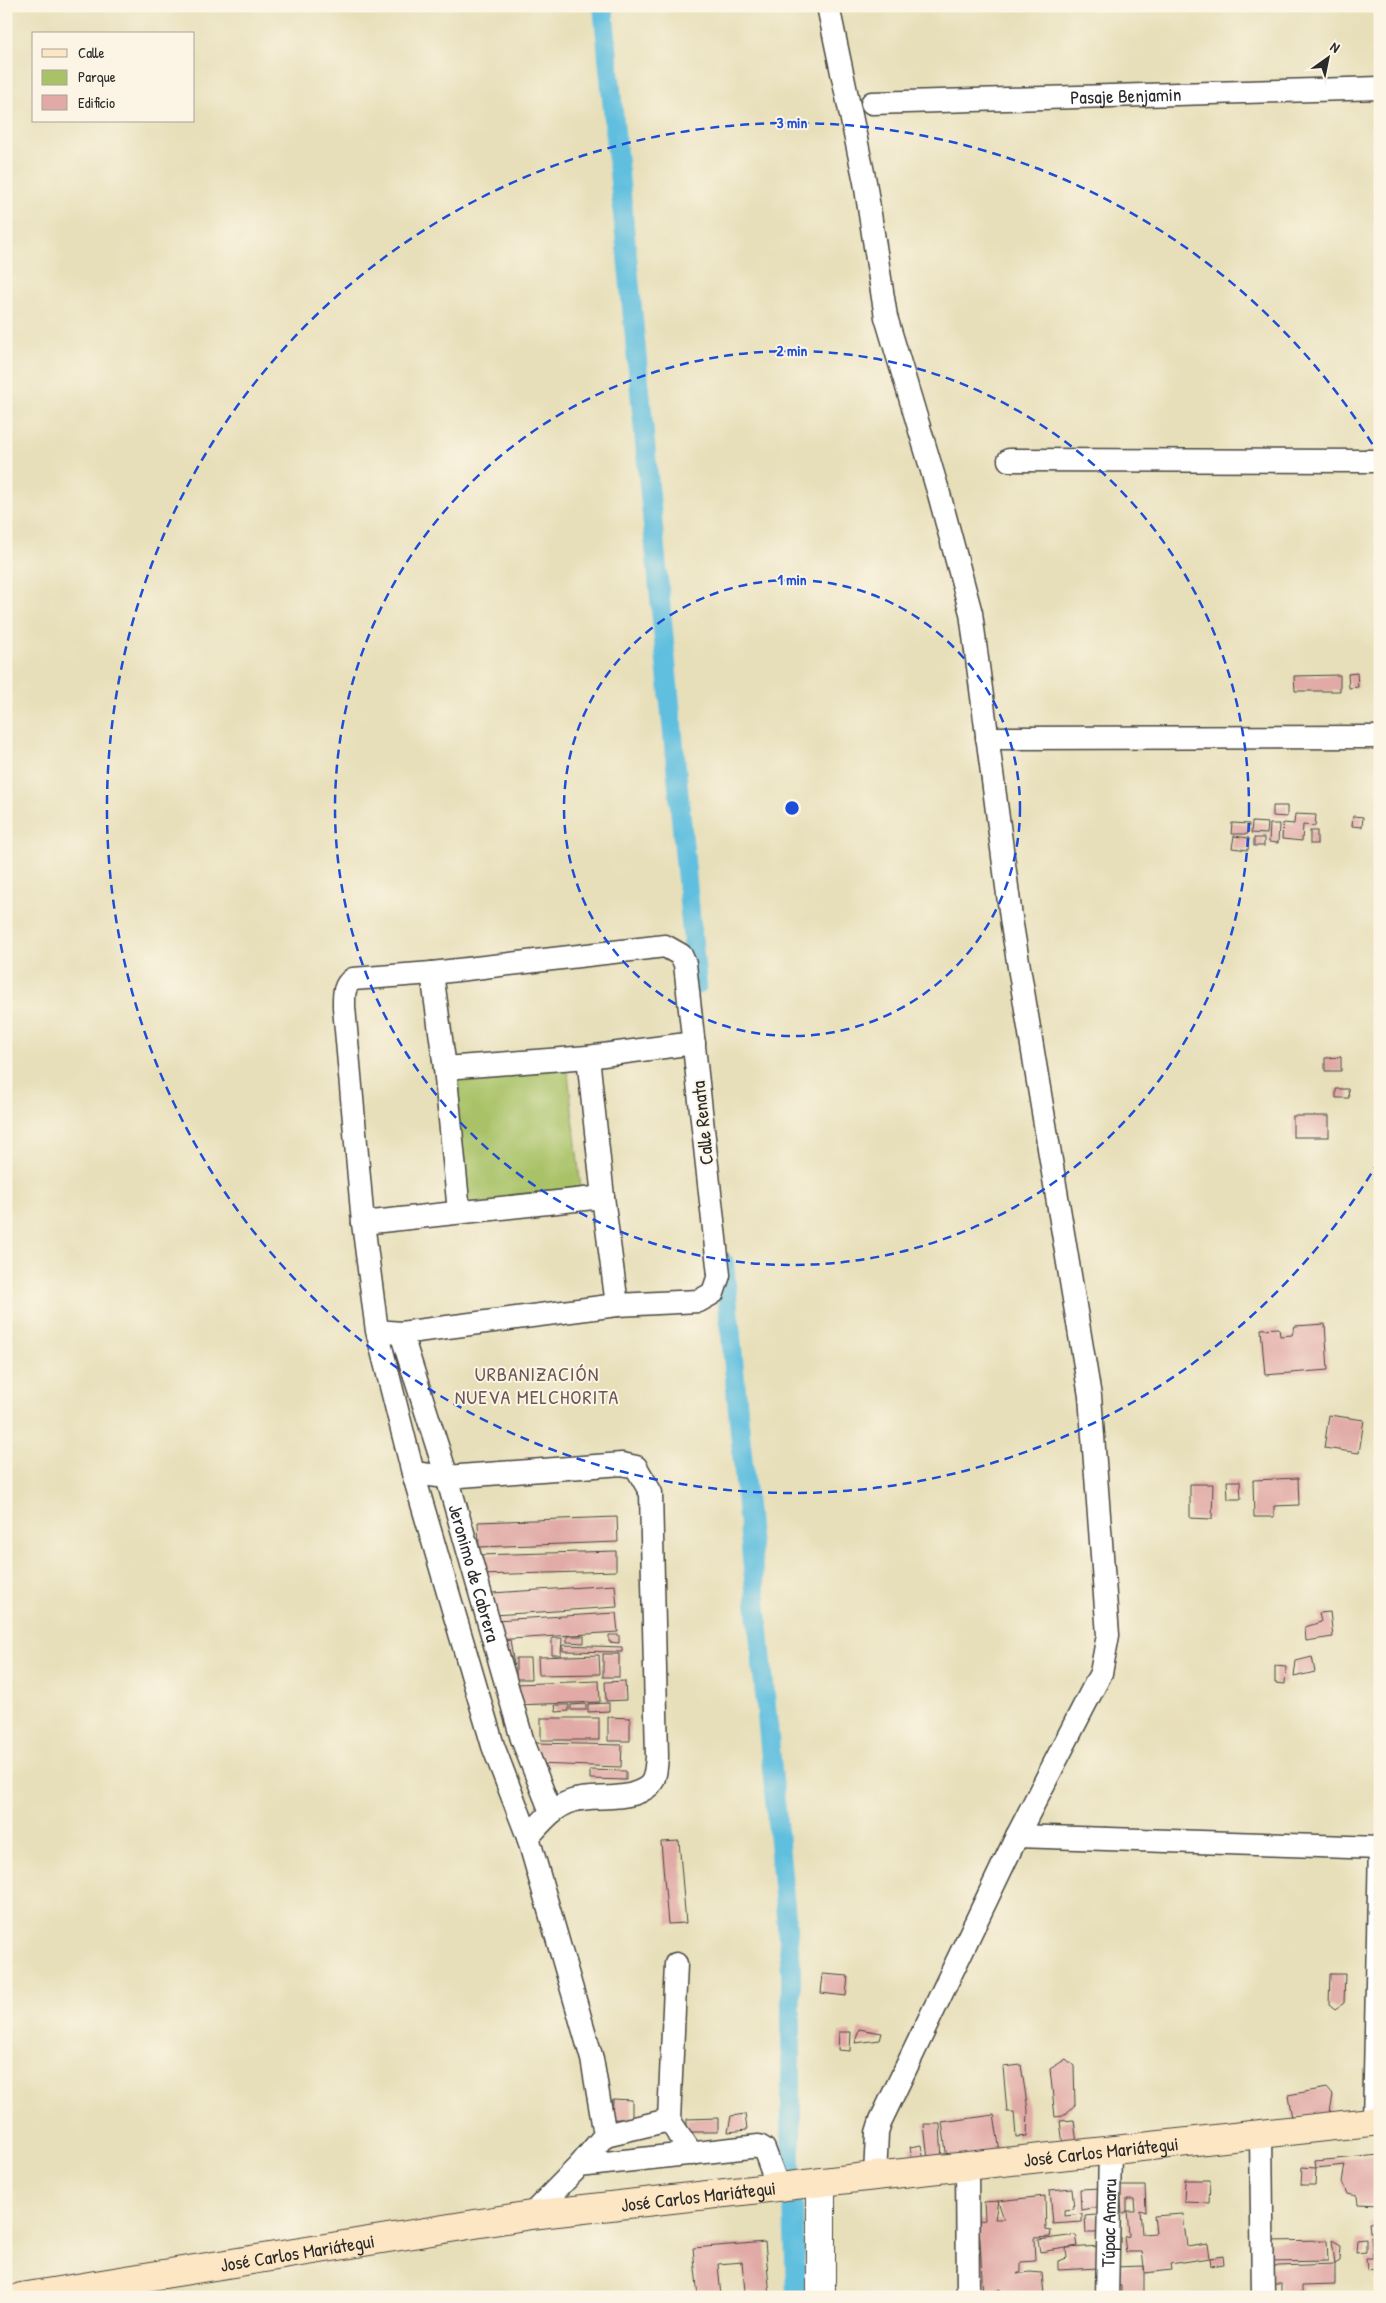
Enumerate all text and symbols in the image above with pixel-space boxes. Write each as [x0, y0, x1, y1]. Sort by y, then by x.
legend [32, 32, 195, 122]
north arrow [1304, 32, 1354, 82]
text: N [1327, 37, 1344, 57]
text: Calle [78, 42, 105, 63]
text: Parque [78, 66, 116, 87]
street label: Pasaje Benjamin [1070, 81, 1182, 110]
text: Edificio [78, 92, 115, 113]
text: 3 min [777, 112, 807, 133]
text: 2 min [777, 340, 808, 361]
text: 1 min [777, 569, 807, 590]
centre of rings [783, 799, 801, 817]
street label: Calle Renata [685, 1079, 719, 1166]
district label: URBANIZACIÓN NUEVA MELCHORITA [455, 1360, 619, 1410]
street label: Jeronimo de Cabrera [442, 1501, 507, 1645]
street label: José Carlos Mariátegui [1022, 2130, 1180, 2173]
street label: José Carlos Mariátegui [619, 2174, 777, 2218]
street label: Túpac Amaru [1095, 2178, 1122, 2268]
street label: José Carlos Mariátegui [218, 2227, 376, 2278]

